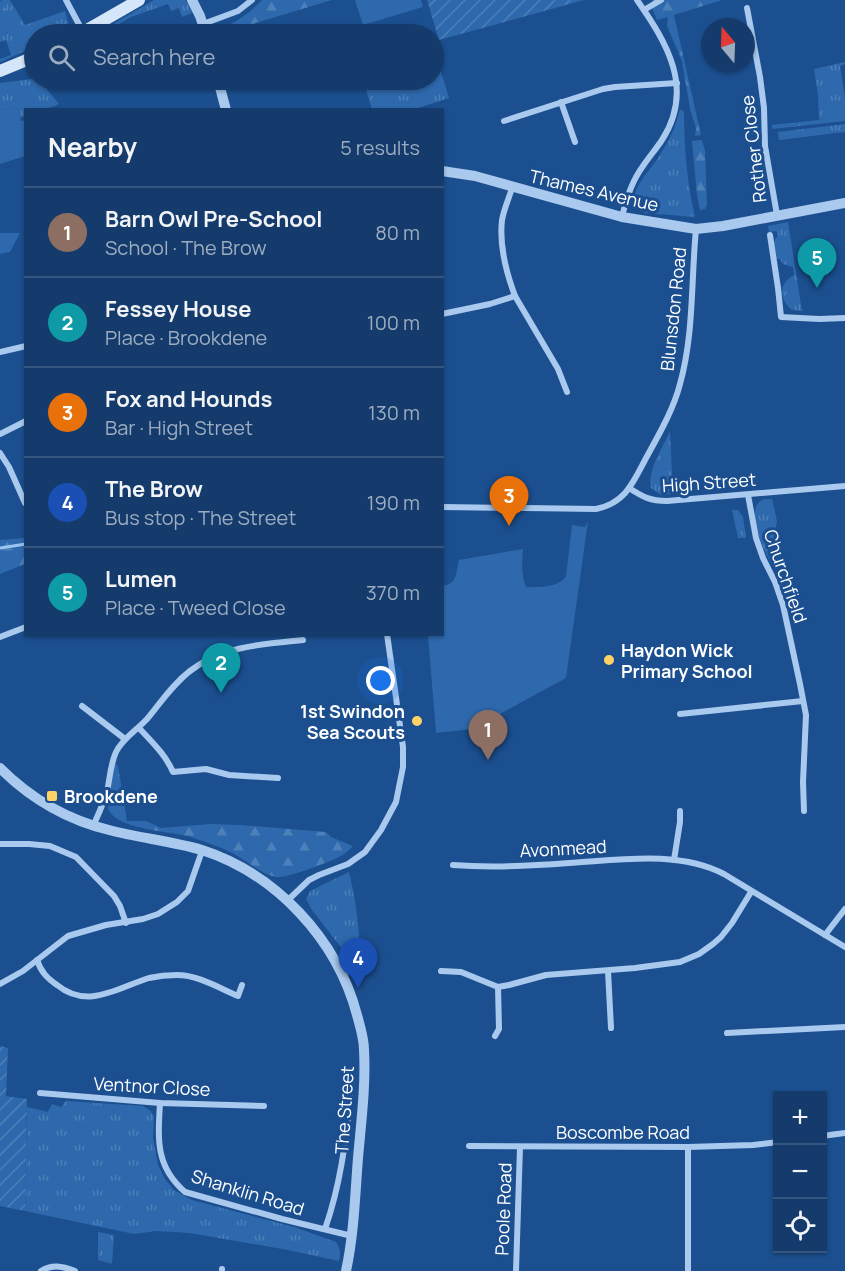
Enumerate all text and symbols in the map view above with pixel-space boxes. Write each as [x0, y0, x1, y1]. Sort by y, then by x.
north arrow [701, 18, 755, 72]
search box [24, 24, 444, 90]
icon: search [45, 41, 78, 74]
text: Search here [93, 42, 215, 72]
street label: Rother Close [735, 94, 771, 204]
text: Nearby [48, 129, 137, 165]
text: 5 results [340, 134, 420, 161]
street label: Thames Avenue [527, 163, 661, 217]
text: Barn Owl Pre-School [105, 204, 323, 234]
text: 1 [63, 219, 72, 246]
text: 80 m [375, 219, 420, 246]
text: School · The Brow [105, 234, 267, 261]
pin: 5 [798, 238, 836, 288]
street label: Blunsdon Road [655, 246, 691, 372]
text: Fessey House [105, 294, 251, 324]
text: 2 [62, 309, 73, 336]
text: 100 m [367, 309, 420, 336]
text: Place · Brookdene [105, 324, 267, 351]
text: Fox and Hounds [105, 384, 273, 414]
text: 3 [62, 399, 73, 426]
text: 130 m [368, 399, 420, 426]
text: Bar · High Street [105, 414, 253, 441]
street label: High Street [661, 467, 757, 497]
text: The Brow [105, 474, 203, 504]
pin: 3 [490, 476, 528, 526]
text: 4 [61, 489, 74, 516]
text: 190 m [367, 489, 420, 516]
text: Bus stop · The Street [105, 504, 296, 531]
street label: Churchfield [759, 526, 813, 626]
text: Lumen [105, 564, 177, 594]
text: 5 [62, 579, 73, 606]
text: 370 m [366, 579, 420, 606]
text: Place · Tweed Close [105, 594, 286, 621]
place label: Haydon Wick Primary School [621, 638, 753, 683]
pin: 2 [202, 644, 240, 693]
marker: Haydon Wick Primary School [602, 653, 616, 667]
your location [366, 666, 395, 695]
place label: 1st Swindon Sea Scouts [300, 699, 405, 744]
pin: 1 [468, 710, 508, 760]
marker: 1st Swindon Sea Scouts [410, 714, 424, 728]
place label: Brookdene [64, 784, 158, 808]
marker: Brookdene [45, 789, 59, 803]
street label: Avonmead [519, 834, 607, 862]
pin: 4 [338, 938, 378, 988]
street label: The Street [329, 1065, 359, 1155]
street label: Ventnor Close [93, 1071, 211, 1101]
map controls [773, 1091, 827, 1253]
button: + [773, 1091, 827, 1145]
street label: Boscombe Road [556, 1120, 690, 1144]
button: − [773, 1145, 827, 1199]
street label: Poole Road [489, 1162, 517, 1256]
street label: Shanklin Road [189, 1163, 307, 1221]
button: locate [773, 1199, 827, 1253]

